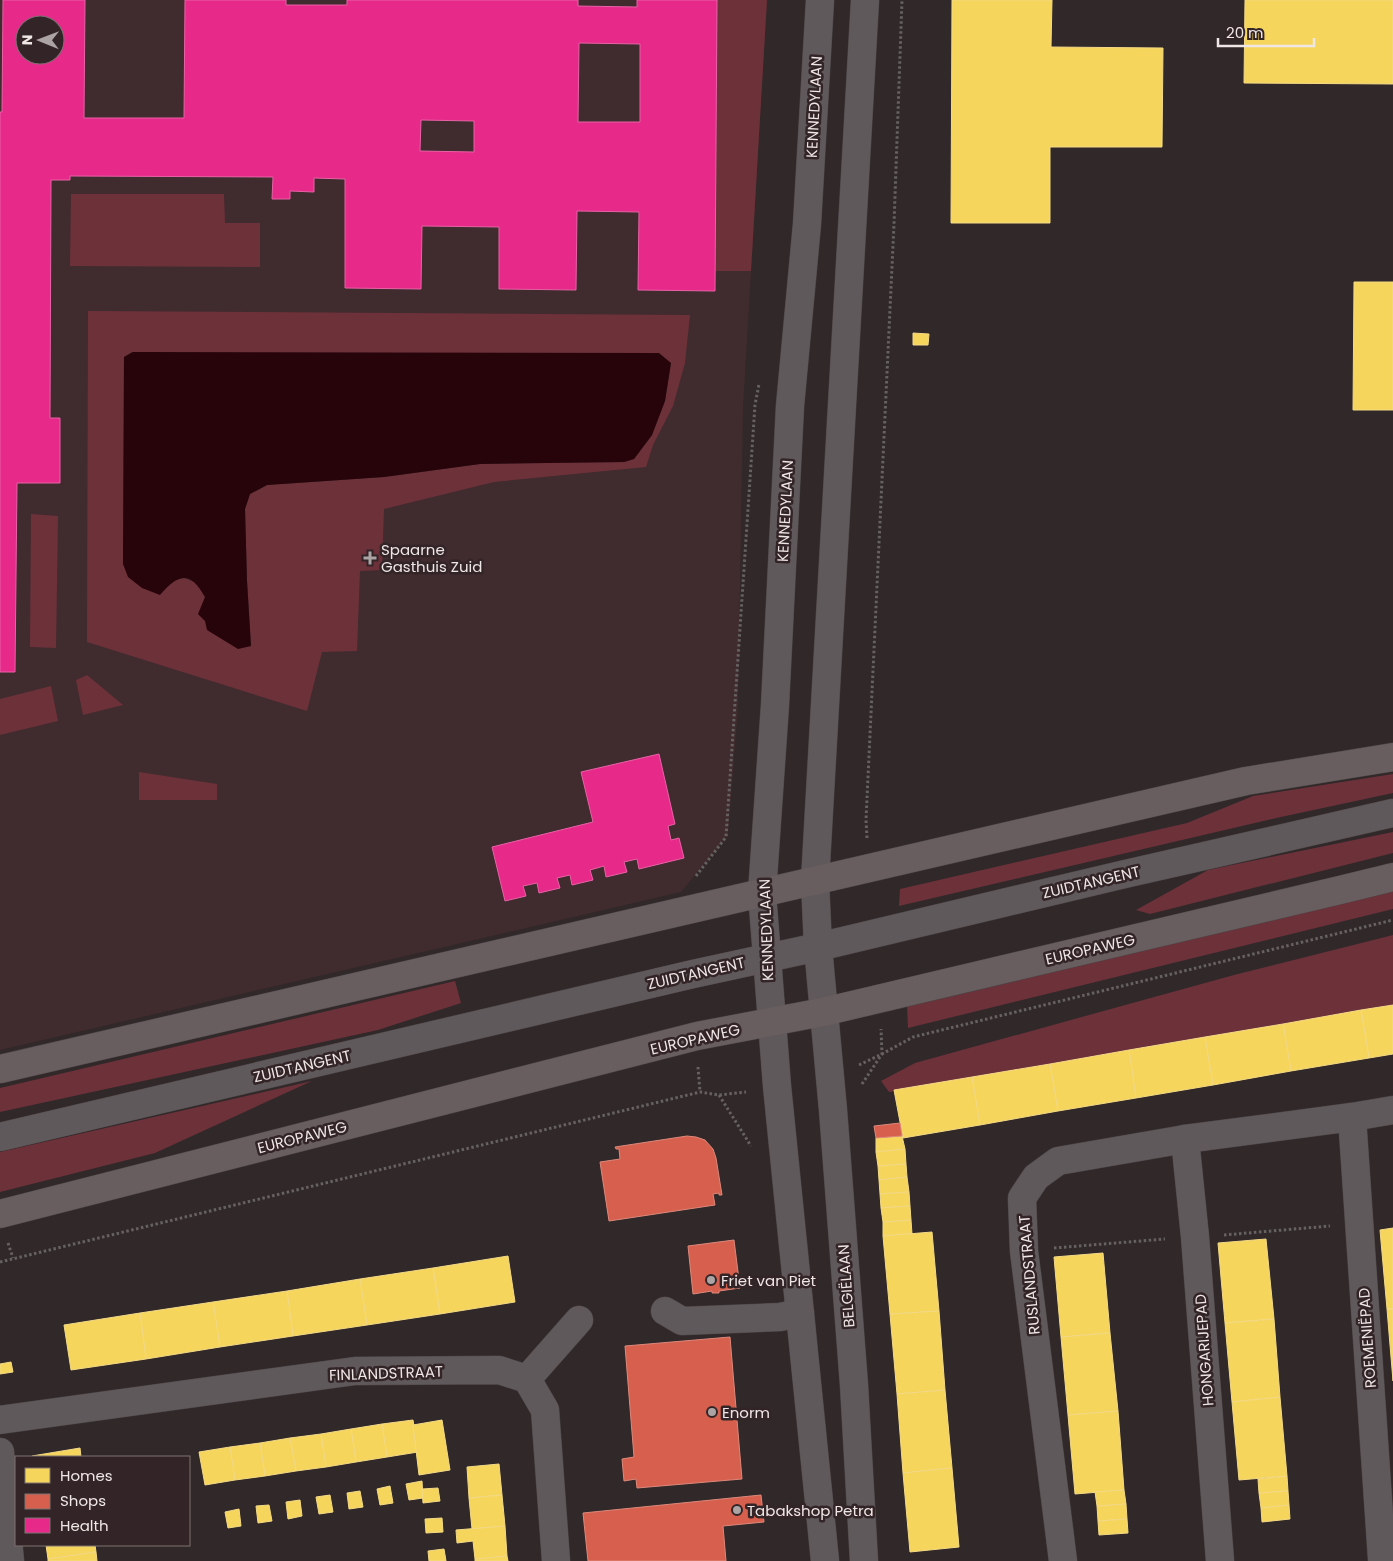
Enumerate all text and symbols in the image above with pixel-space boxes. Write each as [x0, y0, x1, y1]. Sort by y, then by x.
north arrow [15, 15, 65, 65]
scale bar [1218, 15, 1314, 47]
text: 20 m [1226, 22, 1264, 43]
text: N [17, 34, 37, 45]
street label: KENNEDYLAAN [801, 55, 827, 159]
street label: KENNEDYLAAN [772, 459, 798, 563]
place label: Spaarne Gasthuis Zuid [381, 539, 482, 577]
marker: Spaarne Gasthuis Zuid [363, 551, 377, 565]
street label: ZUIDTANGENT [1040, 861, 1142, 903]
street label: KENNEDYLAAN [754, 879, 778, 981]
street label: EUROPAWEG [1043, 928, 1137, 970]
street label: ZUIDTANGENT [645, 952, 747, 994]
street label: EUROPAWEG [648, 1018, 742, 1060]
street label: ZUIDTANGENT [251, 1045, 353, 1087]
street label: EUROPAWEG [255, 1116, 349, 1158]
street label: RUSLANDSTRAAT [1013, 1214, 1045, 1336]
street label: BELGIËLAAN [833, 1244, 859, 1328]
place label: Friet van Piet [721, 1270, 816, 1291]
marker: Friet van Piet [705, 1274, 717, 1286]
street label: ROEMENIËPAD [1353, 1287, 1381, 1389]
street label: HONGARIJEPAD [1190, 1293, 1218, 1407]
street label: FINLANDSTRAAT [329, 1361, 443, 1385]
place label: Enorm [722, 1402, 770, 1423]
marker: Enorm [706, 1406, 718, 1418]
legend [15, 1456, 190, 1546]
text: Homes [60, 1465, 113, 1486]
text: Shops [60, 1490, 106, 1511]
place label: Tabakshop Petra [747, 1500, 874, 1521]
marker: Tabakshop Petra [731, 1504, 743, 1516]
text: Health [60, 1515, 109, 1536]

